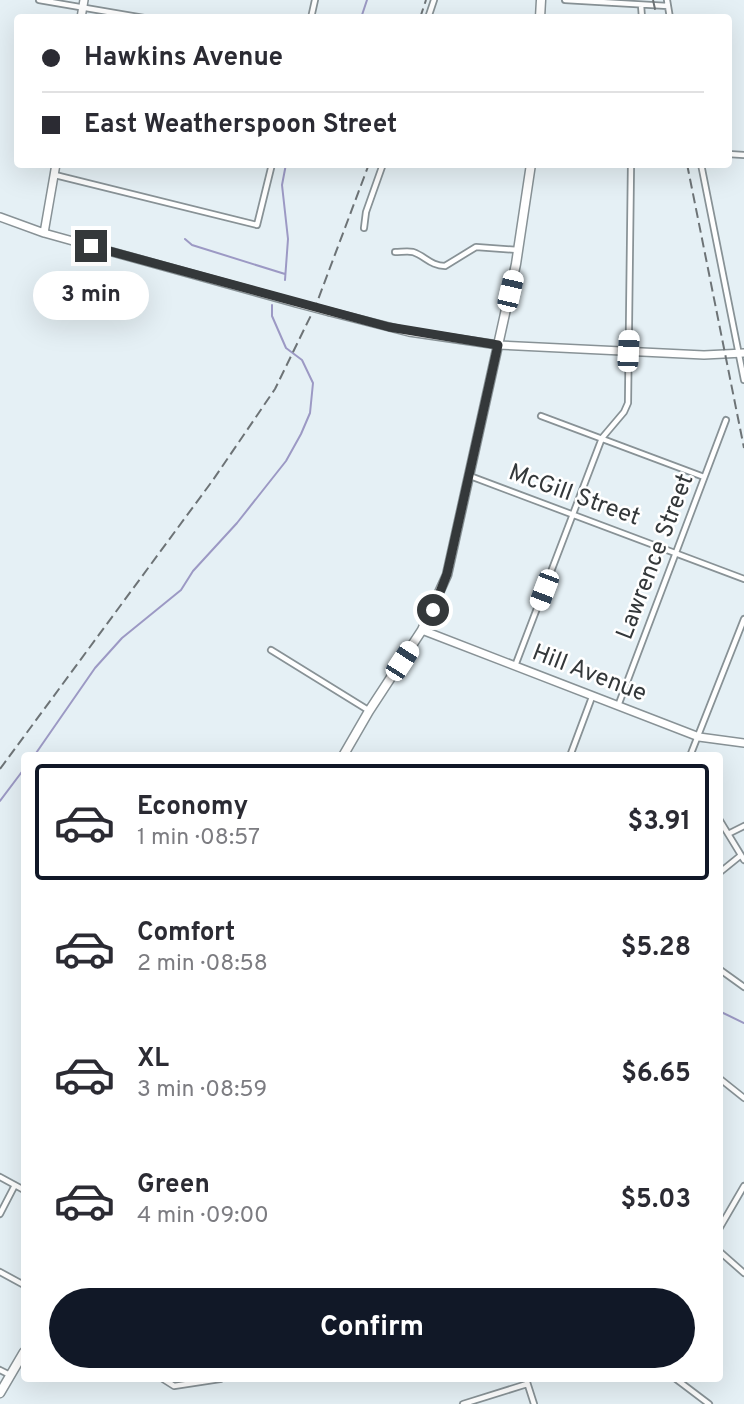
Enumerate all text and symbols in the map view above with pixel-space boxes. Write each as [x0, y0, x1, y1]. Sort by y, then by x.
text: Hawkins Avenue [84, 42, 283, 75]
text: East Weatherspoon Street [84, 109, 397, 142]
route end [75, 230, 107, 262]
car [496, 268, 525, 314]
callout: 3 min [33, 270, 149, 320]
text: 3 min [61, 281, 121, 310]
car [617, 329, 640, 373]
street label: McGill Street [504, 458, 644, 534]
street label: Lawrence Street [611, 470, 701, 644]
car [527, 567, 562, 613]
route start [417, 594, 449, 626]
car [382, 638, 423, 684]
street label: Hill Avenue [527, 638, 651, 710]
icon: car [53, 791, 116, 854]
text: Economy [137, 791, 248, 824]
text: $3.91 [628, 806, 691, 839]
text: 1 min · 08:57 [137, 824, 260, 853]
icon: car [53, 917, 116, 980]
text: Comfort [137, 917, 235, 950]
text: $5.28 [621, 932, 691, 965]
text: 2 min · 08:58 [137, 950, 268, 979]
icon: car [53, 1043, 116, 1106]
text: XL [137, 1043, 169, 1076]
text: $6.65 [621, 1058, 691, 1091]
text: 3 min · 08:59 [137, 1076, 267, 1105]
icon: car [53, 1169, 116, 1232]
text: Green [137, 1169, 210, 1202]
text: $5.03 [620, 1184, 691, 1217]
text: 4 min · 09:00 [137, 1202, 269, 1231]
button: Confirm [49, 1288, 695, 1368]

